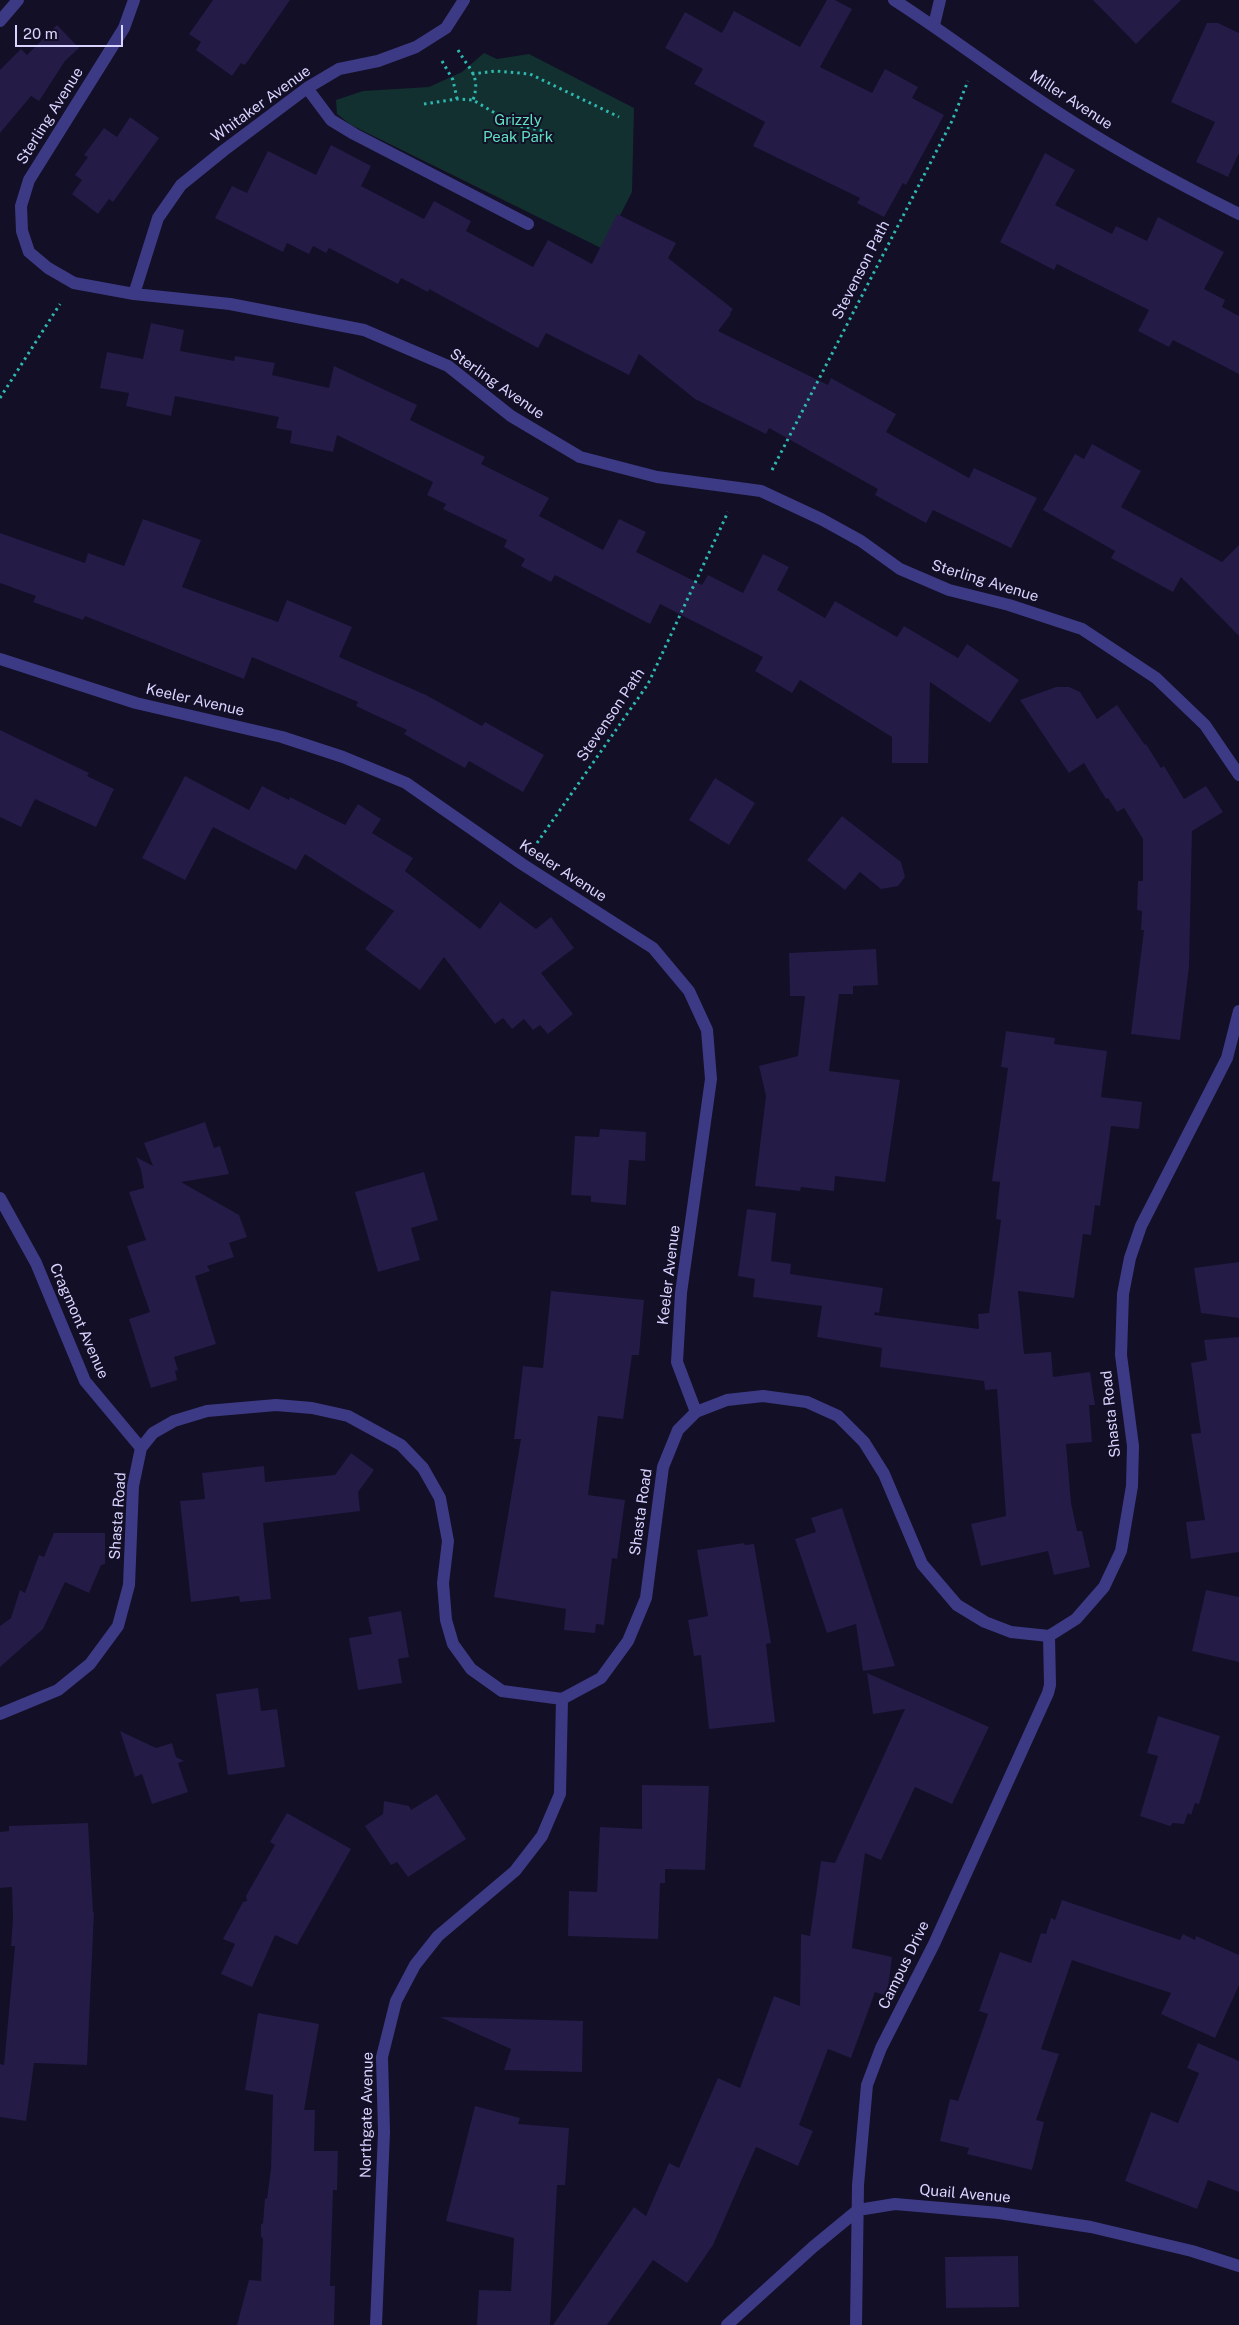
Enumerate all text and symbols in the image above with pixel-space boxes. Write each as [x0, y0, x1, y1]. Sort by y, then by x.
scale bar [18, 15, 125, 47]
text: 20 m [23, 25, 58, 42]
street label: Whitaker Avenue [208, 62, 314, 146]
street label: Sterling Avenue [13, 64, 87, 168]
street label: Miller Avenue [1026, 67, 1116, 133]
park label: Grizzly Peak Park [483, 111, 553, 146]
street label: Stevenson Path [828, 218, 894, 322]
street label: Sterling Avenue [446, 345, 548, 423]
street label: Sterling Avenue [929, 556, 1041, 606]
street label: Stevenson Path [573, 665, 649, 765]
street label: Keeler Avenue [144, 680, 246, 720]
street label: Keeler Avenue [516, 836, 610, 906]
street label: Keeler Avenue [654, 1224, 684, 1326]
street label: Cragmont Avenue [45, 1261, 113, 1381]
street label: Shasta Road [1097, 1370, 1125, 1458]
street label: Shasta Road [626, 1467, 656, 1557]
street label: Shasta Road [106, 1472, 130, 1560]
street label: Campus Drive [875, 1918, 933, 2012]
street label: Northgate Avenue [357, 2052, 377, 2178]
street label: Quail Avenue [919, 2181, 1011, 2207]

